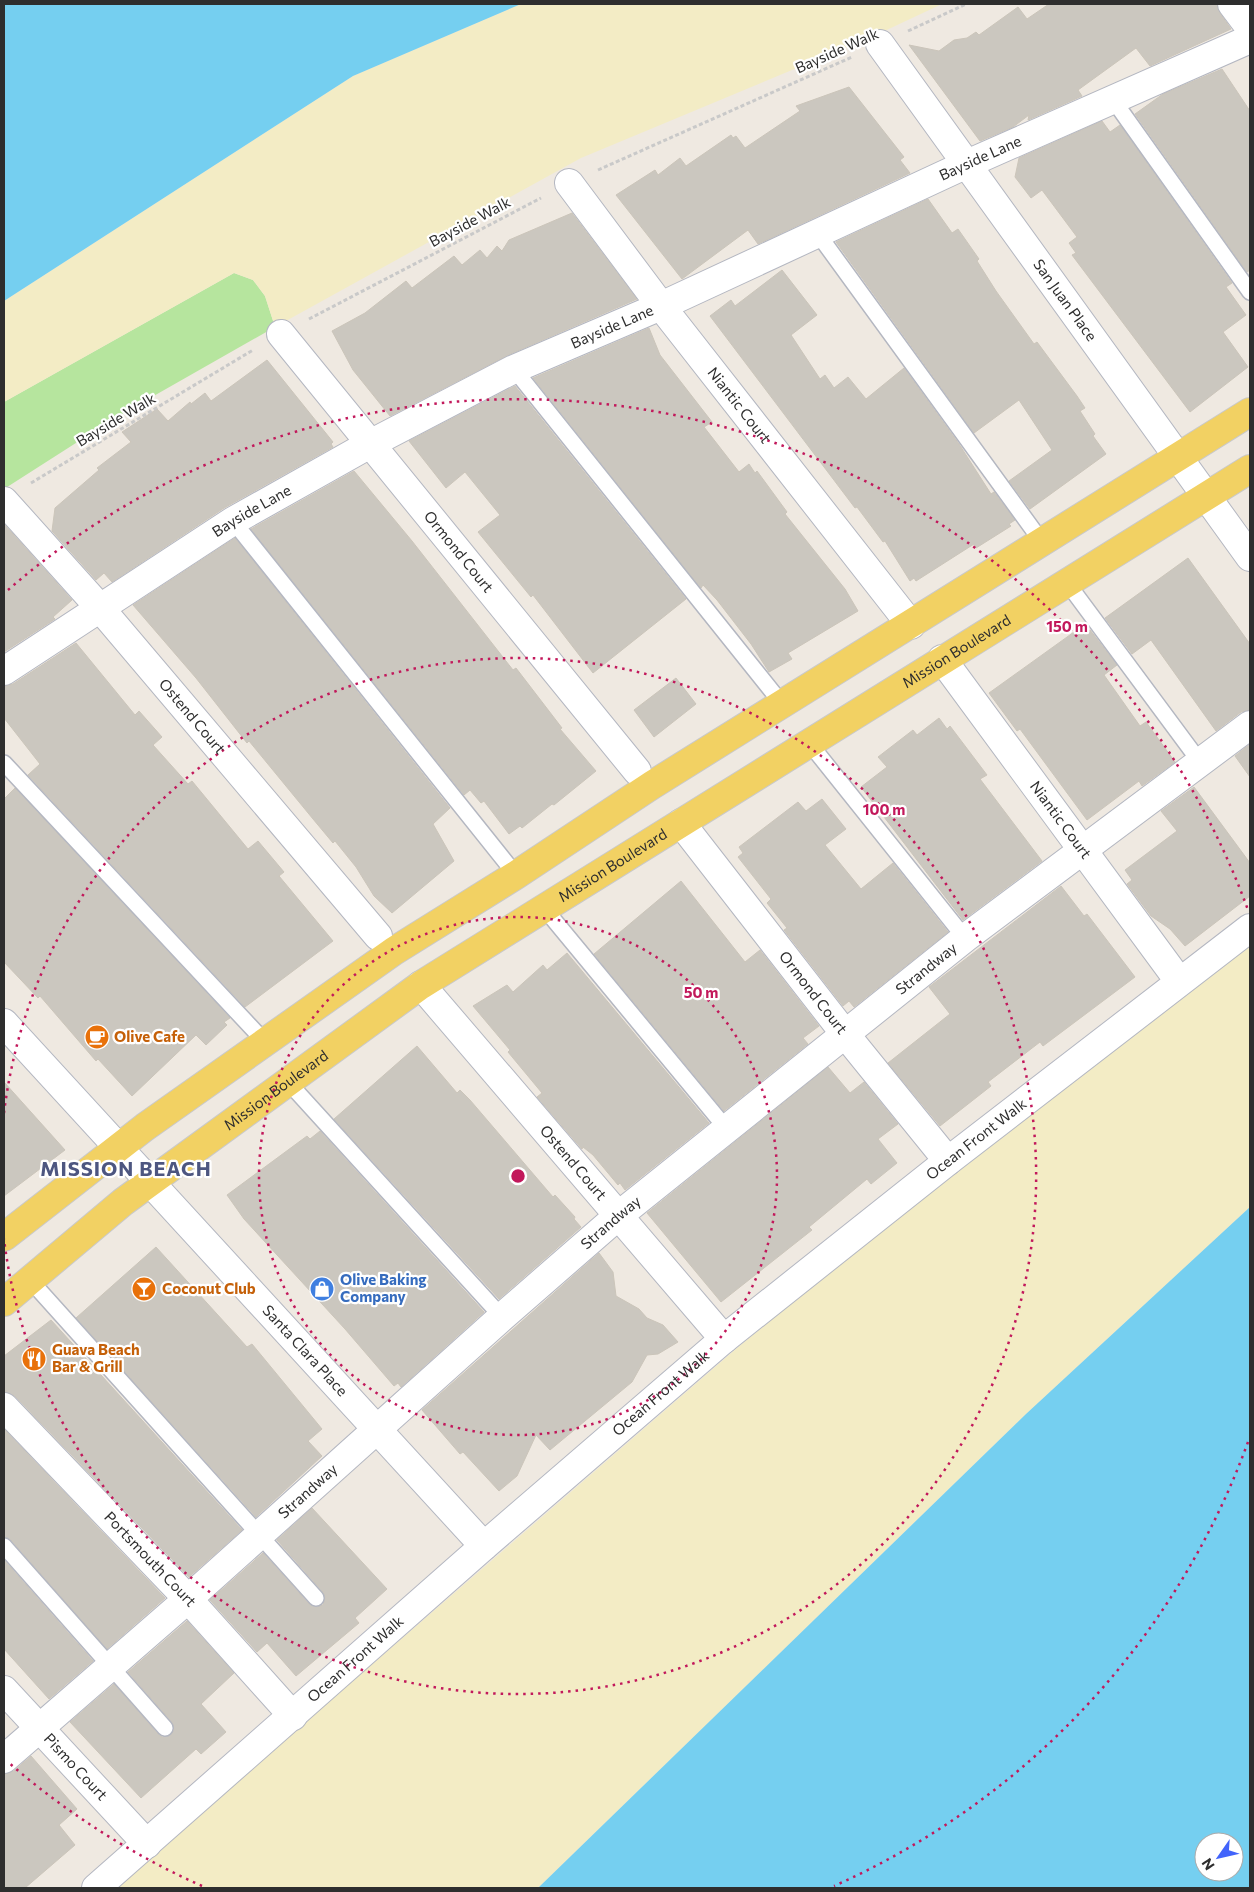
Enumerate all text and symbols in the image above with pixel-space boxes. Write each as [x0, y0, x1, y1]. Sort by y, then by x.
street label: Bayside Walk [792, 24, 881, 77]
street label: Bayside Lane [936, 131, 1024, 184]
street label: Bayside Walk [426, 192, 513, 250]
street label: San Juan Place [1030, 255, 1101, 344]
street label: Bayside Lane [568, 300, 656, 352]
street label: Niantic Court [704, 363, 775, 447]
street label: Bayside Walk [73, 388, 158, 450]
street label: Bayside Lane [208, 480, 294, 540]
street label: Ormond Court [421, 507, 498, 596]
street label: Mission Boulevard [898, 610, 1014, 691]
text: 150 m [1046, 617, 1088, 635]
street label: Ostend Court [156, 675, 230, 757]
street label: Niantic Court [1027, 777, 1096, 862]
text: 100 m [863, 800, 905, 818]
street label: Mission Boulevard [555, 824, 670, 905]
street label: Strandway [892, 938, 960, 998]
street label: Ormond Court [776, 947, 852, 1037]
text: 50 m [684, 983, 718, 1001]
cafe icon: Olive Cafe [84, 1024, 110, 1050]
place label: Olive Cafe [114, 1027, 185, 1045]
street label: Mission Boulevard [220, 1046, 331, 1134]
street label: Ocean Front Walk [922, 1094, 1029, 1183]
street label: Ostend Court [537, 1121, 611, 1203]
district label: MISSION BEACH [40, 1156, 212, 1180]
centre of rings [509, 1167, 527, 1185]
street label: Strandway [577, 1191, 644, 1252]
place label: Olive Baking Company [340, 1270, 427, 1305]
bar icon: Coconut Club [131, 1276, 157, 1302]
shop icon: Olive Baking Company [309, 1276, 335, 1302]
place label: Coconut Club [162, 1279, 256, 1297]
street label: Santa Clara Place [259, 1301, 352, 1399]
place label: Guava Beach Bar & Grill [52, 1340, 140, 1375]
restaurant icon: Guava Beach Bar & Grill [21, 1346, 47, 1372]
street label: Ocean Front Walk [608, 1346, 712, 1439]
street label: Strandway [274, 1459, 341, 1522]
street label: Portsmouth Court [101, 1507, 200, 1610]
street label: Ocean Front Walk [303, 1611, 407, 1706]
street label: Pismo Court [41, 1729, 112, 1803]
north arrow [1194, 1832, 1244, 1882]
text: N [1198, 1855, 1218, 1874]

